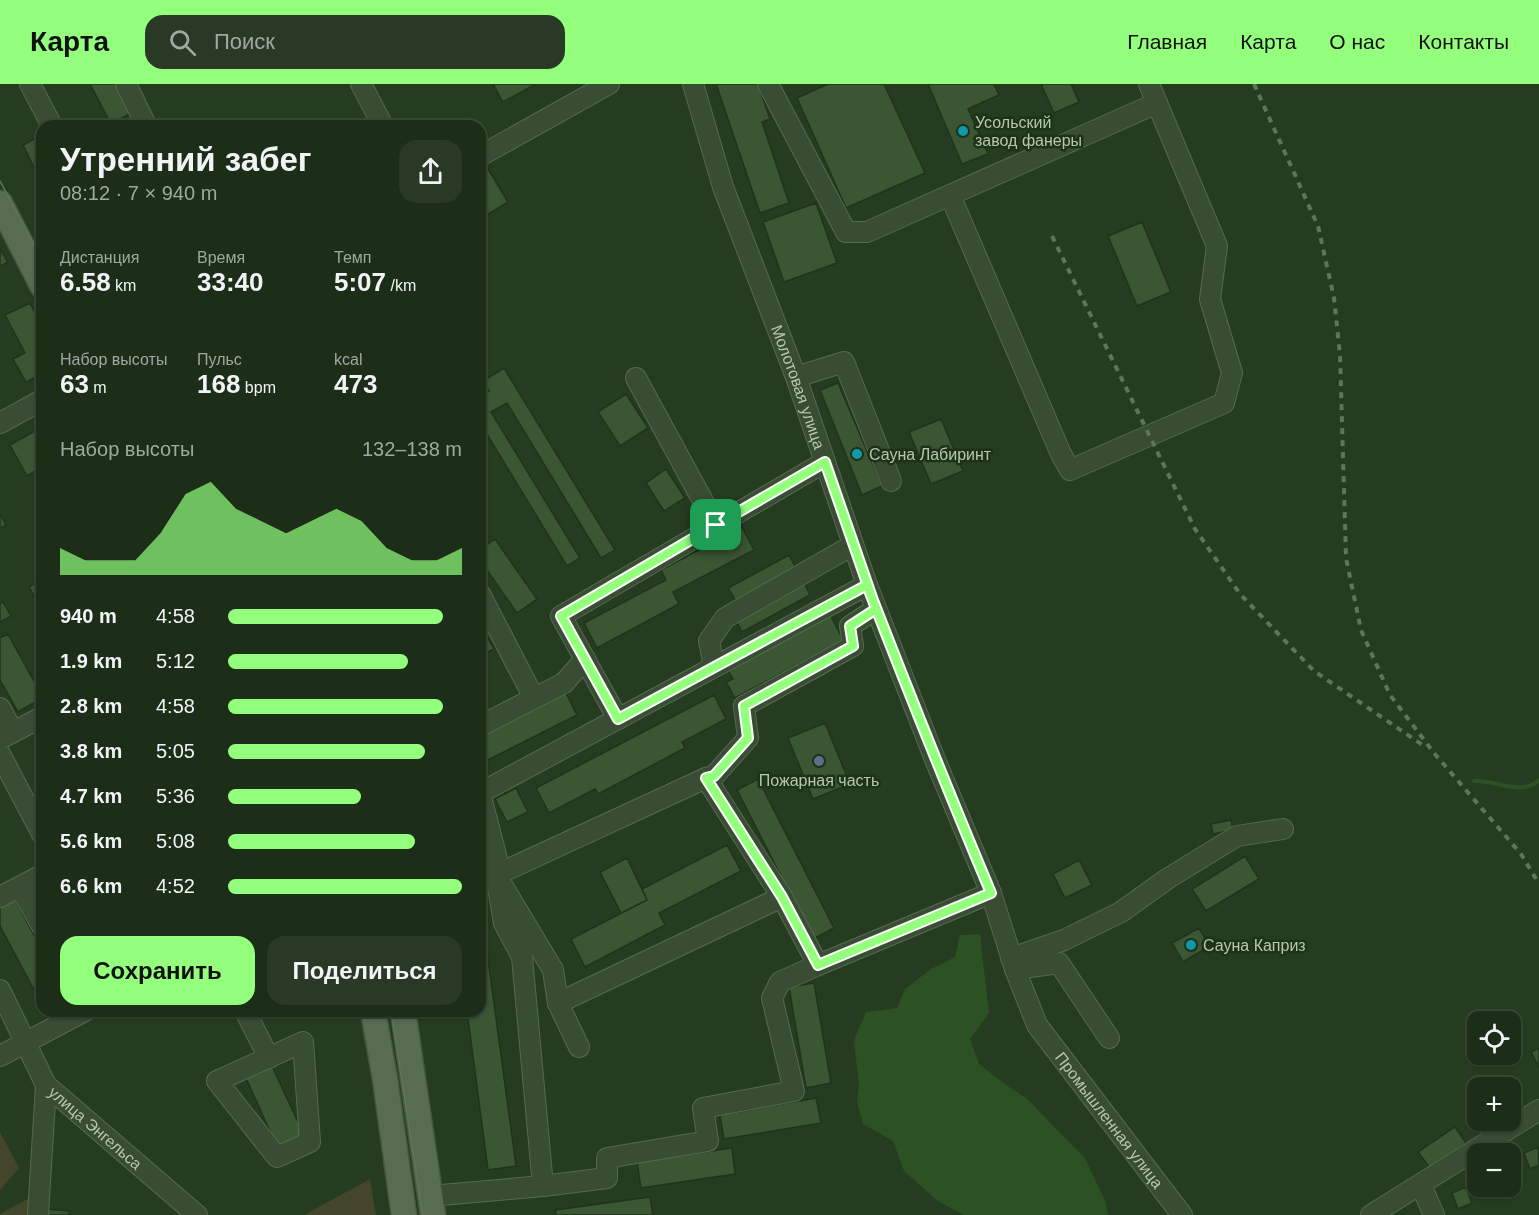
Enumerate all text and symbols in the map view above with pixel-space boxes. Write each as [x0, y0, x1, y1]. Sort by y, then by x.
search box [145, 15, 565, 69]
text: Карта [30, 26, 109, 57]
icon: search [166, 26, 199, 59]
text: Поиск [214, 29, 275, 54]
text: Главная [1127, 30, 1207, 53]
text: Карта [1240, 30, 1296, 53]
text: О нас [1329, 30, 1385, 53]
text: Контакты [1418, 30, 1509, 53]
place label: Усольский завод фанеры [975, 114, 1082, 149]
marker: Усольский завод фанеры [956, 124, 970, 138]
button: share [399, 140, 462, 203]
text: Утренний забег [60, 141, 312, 178]
text: 08:12 · 7 × 940 m [60, 182, 217, 204]
text: Дистанция [60, 249, 139, 266]
text: Время [197, 249, 245, 266]
text: Темп [334, 249, 371, 266]
text: 6.58 [60, 267, 111, 297]
text: 33:40 [197, 267, 264, 297]
text: 5:07 [334, 267, 386, 297]
text: km [111, 277, 136, 294]
text: /km [386, 277, 416, 294]
street label: Молотовая улица [768, 323, 828, 451]
text: Набор высоты [60, 351, 167, 368]
text: Пульс [197, 351, 242, 368]
text: kcal [334, 351, 362, 368]
text: 63 [60, 369, 89, 399]
text: 168 [197, 369, 240, 399]
text: 473 [334, 369, 377, 399]
text: m [89, 379, 107, 396]
text: bpm [240, 379, 276, 396]
text: Набор высоты [60, 438, 194, 460]
text: 132–138 m [362, 438, 462, 460]
place label: Сауна Лабиринт [869, 446, 992, 463]
marker: Сауна Лабиринт [850, 447, 864, 461]
pin [690, 499, 741, 550]
icon: arrive [699, 508, 732, 541]
text: 940 m [60, 605, 117, 627]
text: 4:58 [156, 605, 195, 627]
text: 1.9 km [60, 650, 122, 672]
text: 5:12 [156, 650, 195, 672]
text: 2.8 km [60, 695, 122, 717]
text: 4:58 [156, 695, 195, 717]
text: 3.8 km [60, 740, 122, 762]
text: 5:05 [156, 740, 195, 762]
marker: Пожарная часть [812, 754, 826, 768]
place label: Пожарная часть [759, 772, 879, 789]
text: 4.7 km [60, 785, 122, 807]
text: 5:36 [156, 785, 195, 807]
text: 5.6 km [60, 830, 122, 852]
text: 5:08 [156, 830, 195, 852]
text: 6.6 km [60, 875, 122, 897]
text: 4:52 [156, 875, 195, 897]
button: Сохранить [60, 936, 255, 1005]
button: Поделиться [267, 936, 462, 1005]
place label: Сауна Каприз [1203, 937, 1306, 954]
marker: Сауна Каприз [1184, 938, 1198, 952]
map controls [1467, 1011, 1521, 1197]
button: locate [1467, 1011, 1521, 1065]
street label: Промышленная улица [1052, 1049, 1166, 1192]
button: + [1467, 1077, 1521, 1131]
street label: улица Энгельса [45, 1083, 145, 1173]
button: − [1467, 1143, 1521, 1197]

